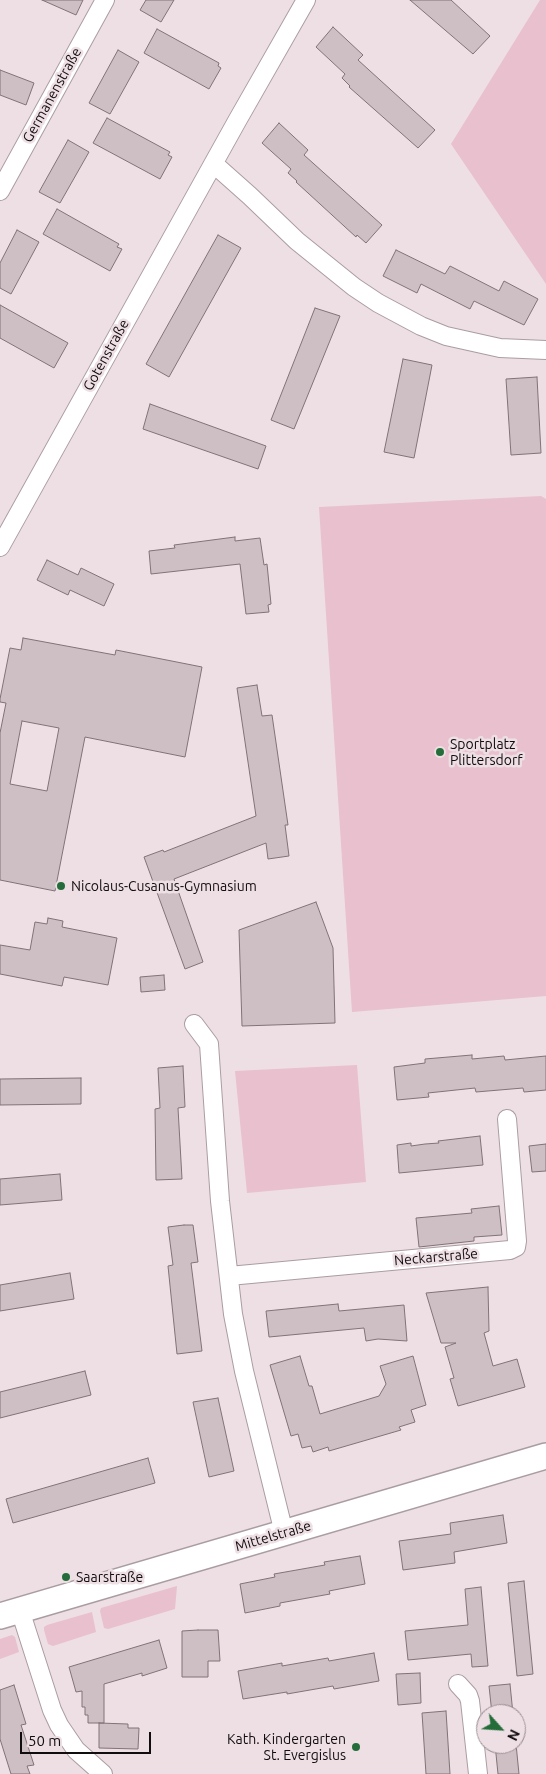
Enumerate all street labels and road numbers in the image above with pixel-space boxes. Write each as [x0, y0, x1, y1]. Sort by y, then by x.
street label: Germanenstraße [19, 45, 85, 145]
street label: Gotenstraße [80, 316, 132, 394]
street label: Neckarstraße [393, 1245, 479, 1269]
street label: Mittelstraße [233, 1517, 313, 1555]

